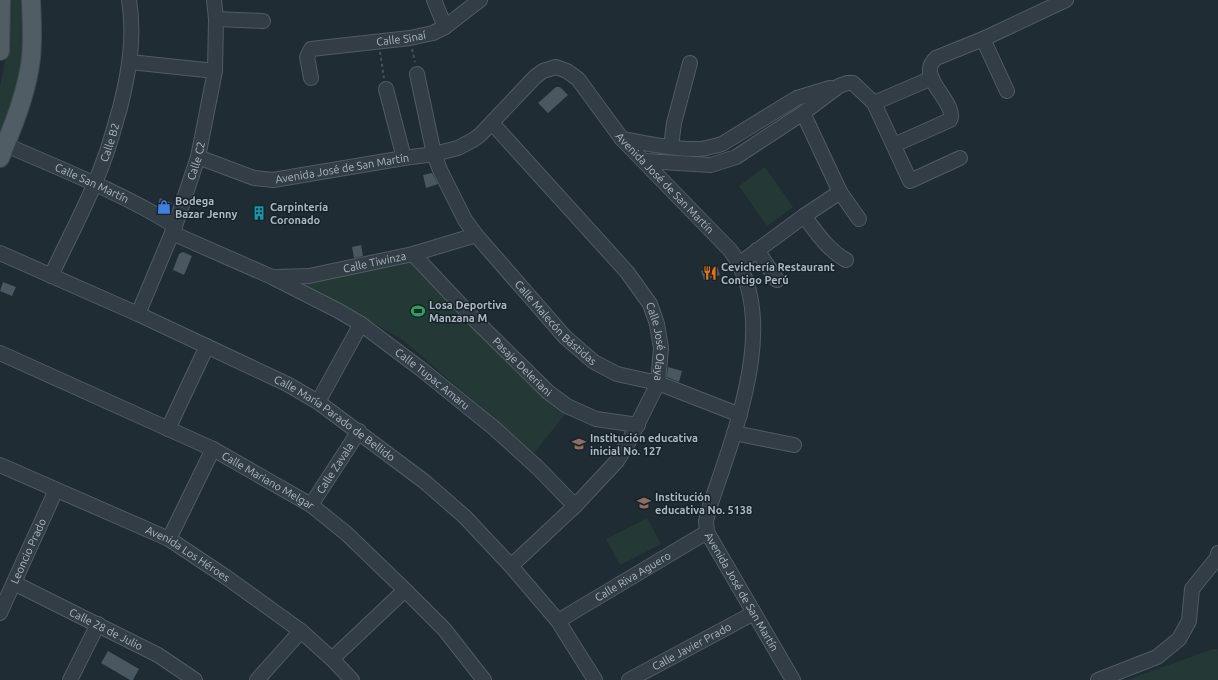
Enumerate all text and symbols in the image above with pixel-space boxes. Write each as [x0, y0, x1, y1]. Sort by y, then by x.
street label: Calle Sinaí [376, 29, 427, 48]
street label: Calle B2 [98, 122, 121, 163]
street label: Avenida José de San Martín [613, 130, 716, 236]
street label: Calle C2 [185, 140, 207, 182]
street label: Avenida José de San Martín [274, 151, 410, 186]
street label: Calle San Martín [53, 161, 131, 205]
place label: Bodega Bazar Jenny [175, 195, 237, 220]
shop icon: Bodega Bazar Jenny [156, 199, 172, 215]
place label: Carpintería Coronado [270, 201, 328, 226]
building icon: Carpintería Coronado [251, 205, 267, 221]
street label: Calle Tiwinza [342, 250, 407, 275]
place label: Cevichería Restaurant Contigo Perú [721, 261, 835, 286]
restaurant icon: Cevichería Restaurant Contigo Perú [702, 265, 718, 281]
street label: Calle Malecón Bástidas [512, 278, 599, 368]
place label: Losa Deportiva Manzana M [429, 299, 507, 324]
street label: Calle José Olaya [644, 301, 667, 381]
sports icon: Losa Deportiva Manzana M [410, 303, 426, 319]
street label: Pasaje Deleriani [490, 335, 554, 399]
street label: Calle Tupac Amaru [393, 346, 472, 412]
street label: Calle María Parado de Bellido [272, 373, 397, 463]
place label: Institución educativa inicial No. 127 [590, 432, 698, 457]
school or university icon: Institución educativa inicial No. 127 [571, 436, 587, 452]
street label: Calle Zavala [314, 440, 356, 496]
street label: Calle Mariano Melgar [220, 449, 318, 512]
place label: Institución educativa No. 5138 [655, 491, 752, 516]
school or university icon: Institución educativa No. 5138 [636, 495, 652, 511]
street label: Leoncio Prado [8, 517, 48, 586]
street label: Avenida Los Héroes [144, 524, 232, 584]
street label: Avenida José de San Martín [703, 530, 781, 653]
street label: Calle Riva Aguero [593, 549, 673, 604]
street label: Calle 28 de Julio [67, 606, 145, 652]
street label: Calle Javier Prado [650, 620, 733, 673]

